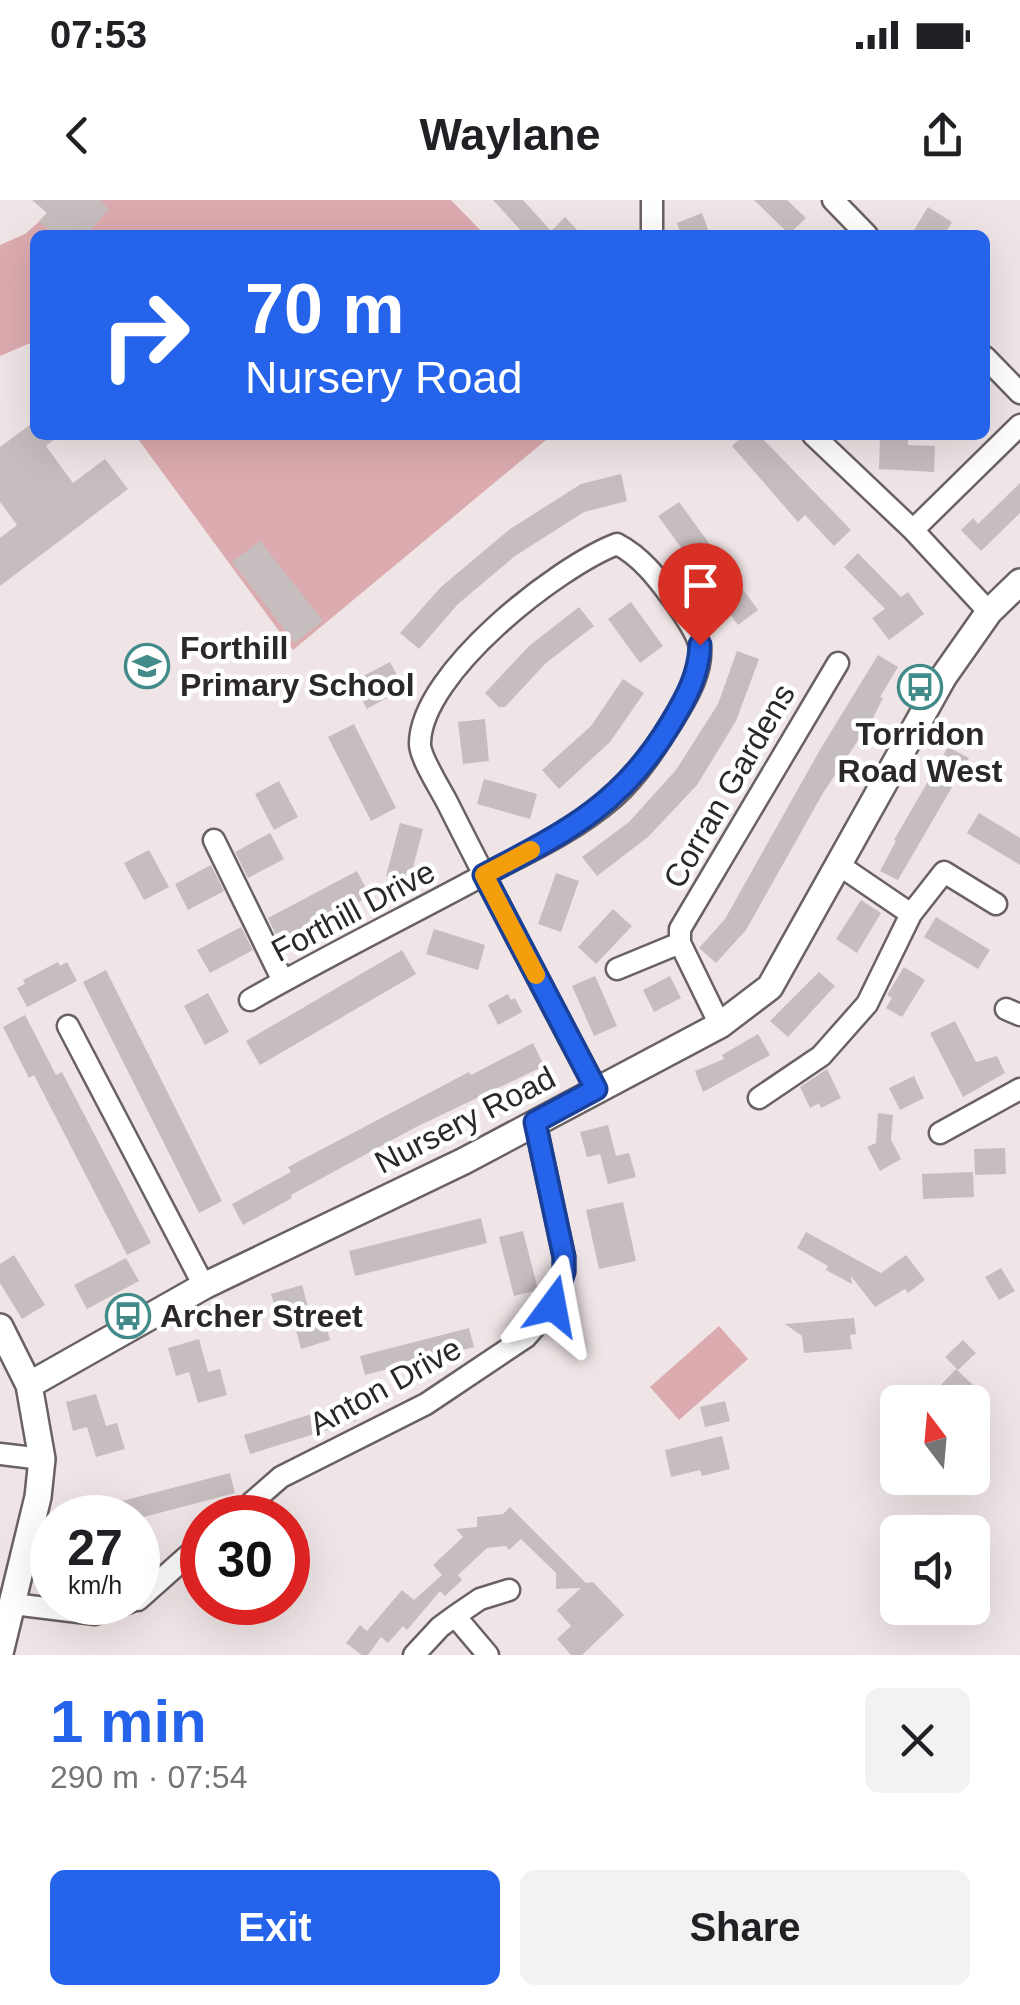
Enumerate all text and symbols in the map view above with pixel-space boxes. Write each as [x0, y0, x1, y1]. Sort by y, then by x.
text: 07:53 [50, 14, 147, 56]
icon: back [50, 108, 105, 163]
icon: share [915, 108, 970, 163]
text: Waylane [420, 109, 600, 160]
icon: right [80, 270, 210, 400]
text: 70 m [245, 270, 405, 348]
text: Nursery Road [245, 352, 523, 403]
pin [658, 543, 743, 646]
icon: arrive [673, 558, 728, 613]
place label: Forthill Primary School [180, 630, 415, 703]
school or university icon: Forthill Primary School [124, 643, 170, 689]
bus stop icon: Torridon Road West [897, 664, 943, 710]
street label: Corran Gardens [656, 678, 802, 894]
place label: Torridon Road West [838, 716, 1003, 789]
street label: Forthill Drive [265, 853, 441, 969]
street label: Nursery Road [369, 1059, 561, 1181]
position arrow [501, 1254, 605, 1358]
bus stop icon: Archer Street [105, 1293, 151, 1339]
place label: Archer Street [160, 1298, 363, 1334]
street label: Anton Drive [303, 1330, 467, 1442]
north arrow [880, 1385, 990, 1495]
map controls [880, 1385, 990, 1625]
speed limit sign: 30 [180, 1495, 310, 1625]
button: sound [880, 1515, 990, 1625]
text: 27 [67, 1520, 123, 1576]
text: km/h [68, 1571, 122, 1599]
text: 1 min [50, 1688, 207, 1755]
button: close [865, 1688, 970, 1793]
text: 290 m · 07:54 [50, 1759, 247, 1795]
button: Exit [50, 1870, 500, 1985]
button: Share [520, 1870, 970, 1985]

